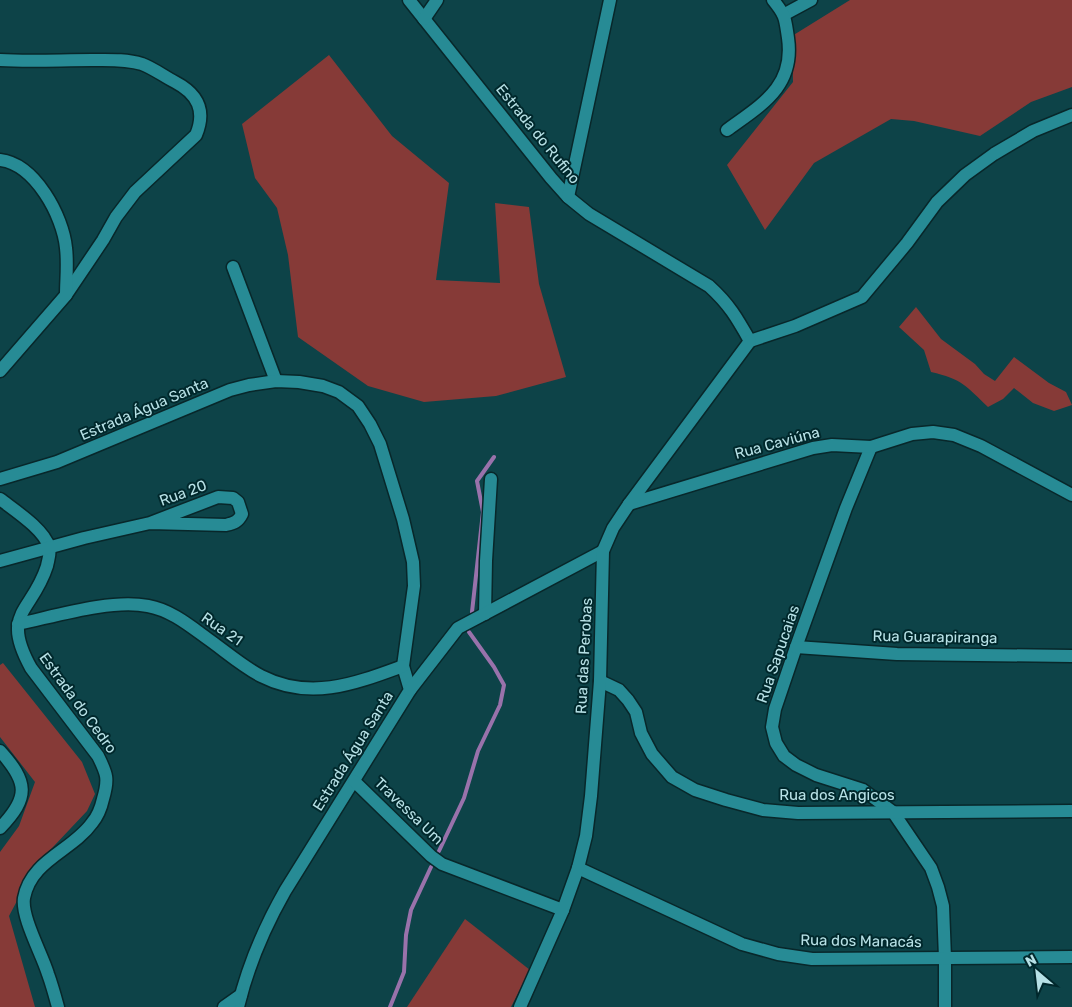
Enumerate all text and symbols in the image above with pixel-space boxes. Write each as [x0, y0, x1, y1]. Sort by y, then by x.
street label: Estrada do Rufino [492, 80, 584, 188]
street label: Estrada Água Santa [77, 374, 211, 444]
street label: Rua Caviúna [733, 423, 821, 463]
street label: Rua 20 [157, 476, 209, 510]
street label: Rua das Perobas [572, 597, 596, 715]
street label: Rua Sapucaias [753, 602, 803, 705]
street label: Rua 21 [198, 608, 246, 650]
street label: Rua Guarapiranga [872, 627, 998, 647]
street label: Estrada do Cedro [35, 649, 121, 757]
street label: Estrada Água Santa [309, 688, 397, 814]
street label: Travessa Um [371, 774, 447, 848]
street label: Rua dos Angicos [779, 786, 895, 804]
street label: Rua dos Manacás [800, 931, 922, 951]
north arrow [1012, 947, 1062, 997]
text: N [1023, 951, 1040, 971]

